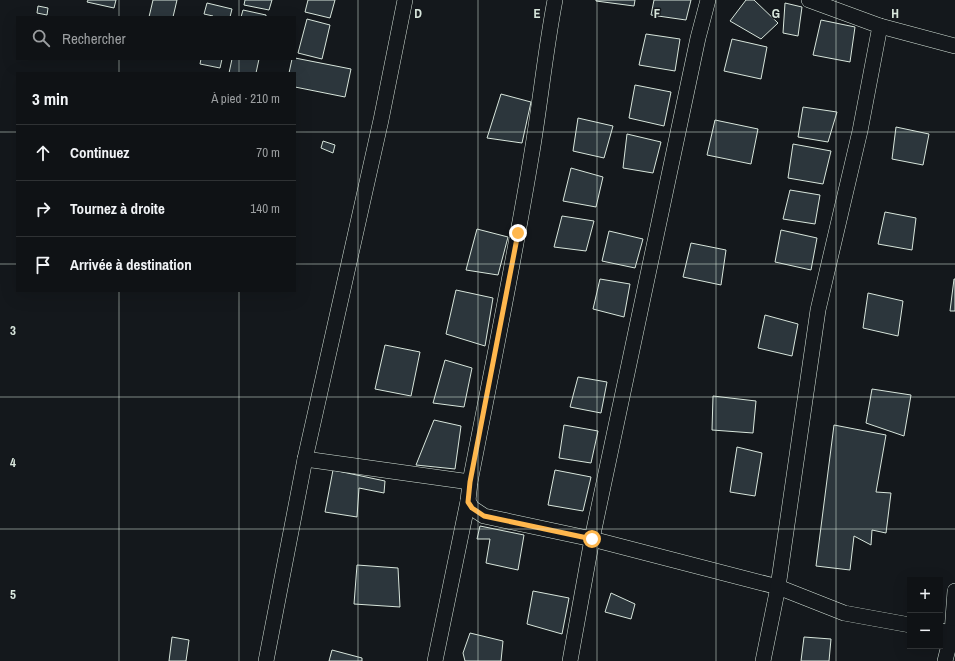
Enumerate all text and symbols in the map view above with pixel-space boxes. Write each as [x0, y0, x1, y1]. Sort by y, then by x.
text: D [414, 5, 422, 22]
text: E [533, 5, 541, 22]
text: F [654, 5, 661, 22]
text: G [772, 5, 780, 22]
text: H [891, 5, 899, 22]
search box [16, 16, 296, 60]
icon: search [30, 27, 52, 49]
text: Rechercher [62, 28, 126, 49]
text: 3 min [32, 87, 68, 110]
text: À pied · 210 m [211, 90, 280, 107]
icon: ahead [32, 142, 54, 164]
text: Continuez [70, 142, 129, 163]
text: 70 m [256, 144, 280, 161]
icon: right [32, 198, 54, 220]
text: Tournez à droite [70, 198, 165, 219]
text: 140 m [250, 200, 280, 217]
route end [509, 224, 527, 242]
icon: arrive [32, 254, 54, 276]
text: Arrivée à destination [70, 254, 192, 275]
text: 3 [10, 322, 16, 339]
text: 4 [10, 454, 16, 471]
route start [583, 530, 601, 548]
map controls [907, 577, 943, 649]
button: + [907, 577, 943, 613]
text: 5 [10, 586, 16, 603]
button: − [907, 613, 943, 649]

